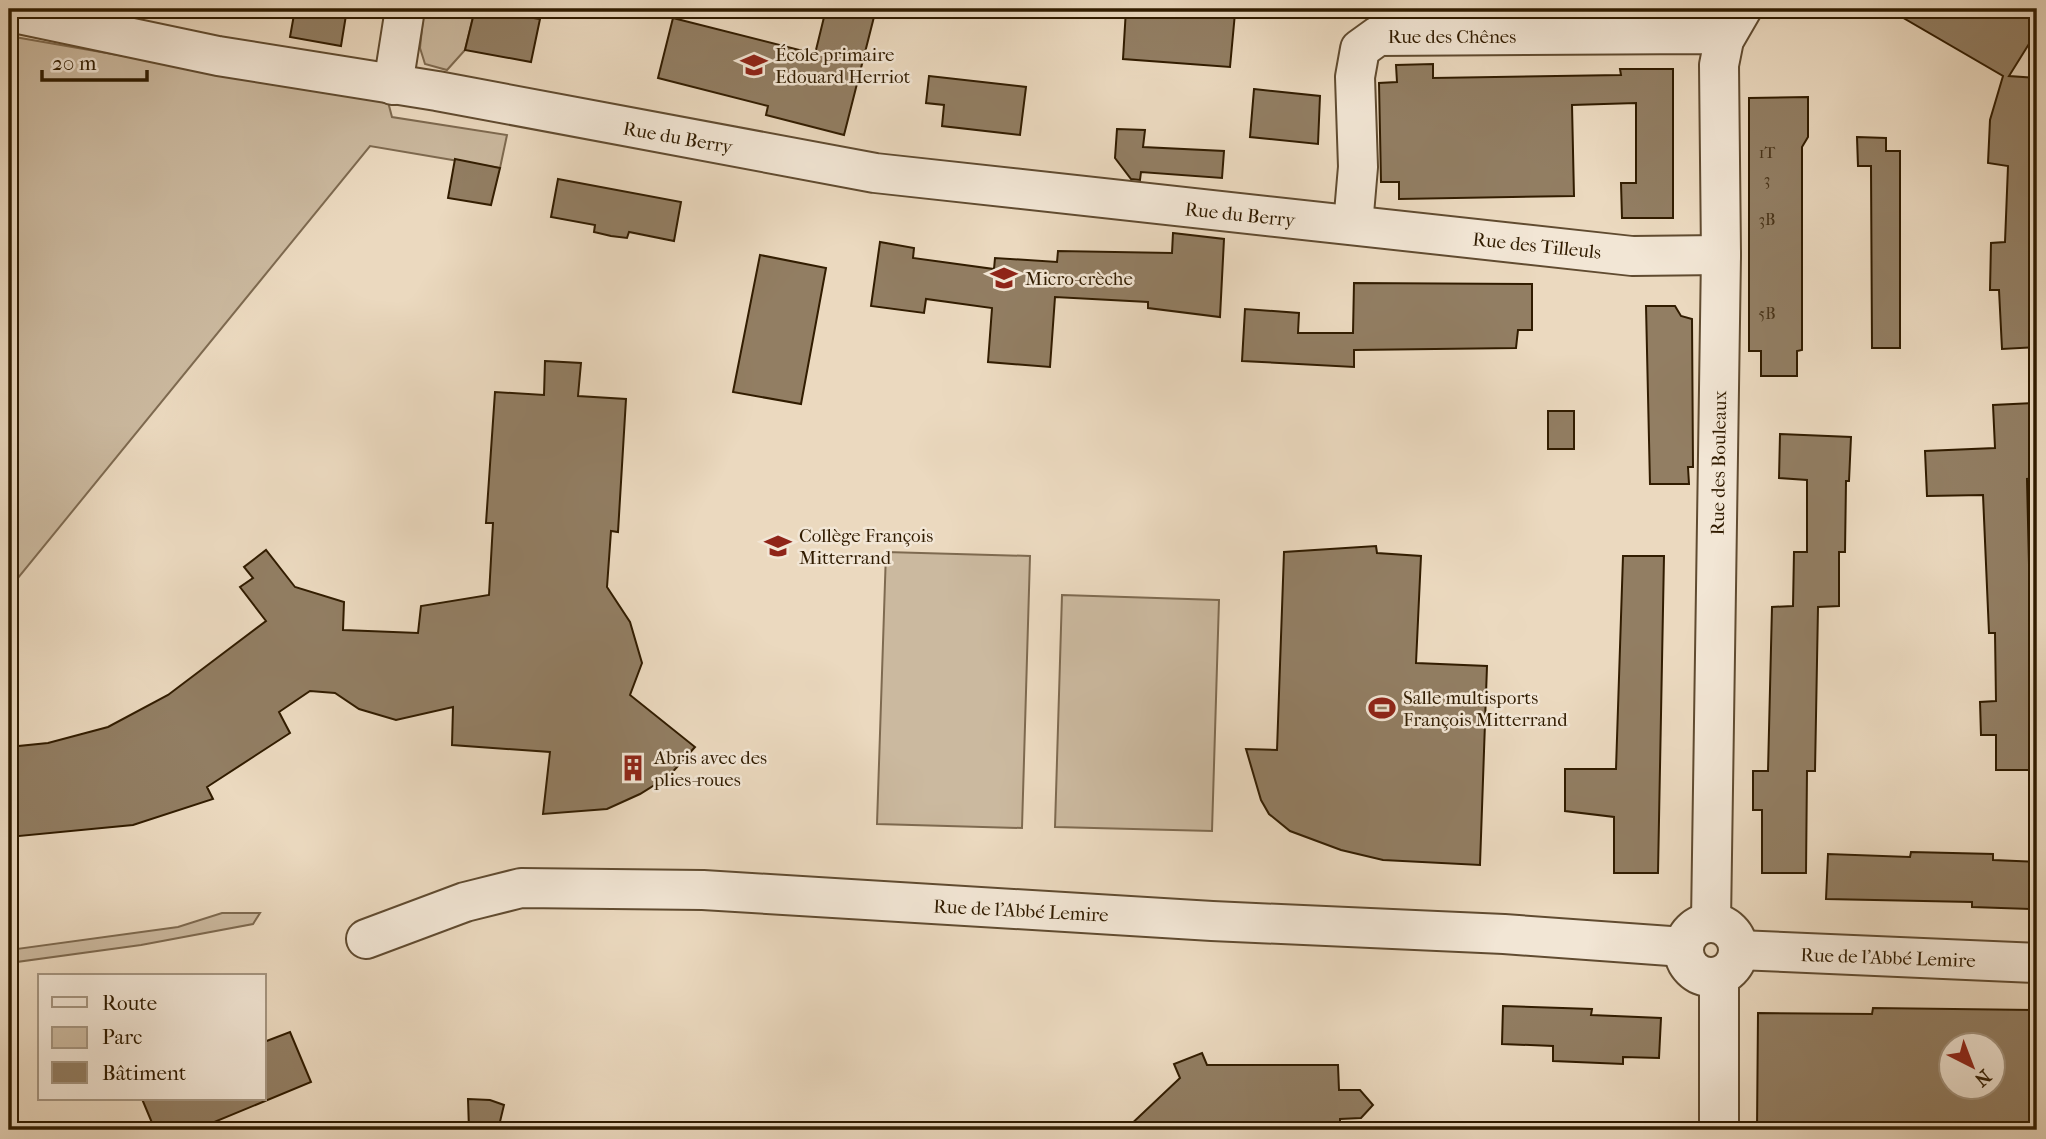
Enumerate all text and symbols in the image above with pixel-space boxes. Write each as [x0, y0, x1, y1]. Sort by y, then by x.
street label: Rue des Chênes [1388, 26, 1516, 48]
scale bar [42, 38, 147, 82]
place label: École primaire Edouard Herriot [775, 44, 911, 88]
school or university icon: École primaire Edouard Herriot [739, 50, 769, 80]
text: 20 m [52, 51, 97, 75]
street label: Rue du Berry [621, 118, 735, 159]
house number: 1T [1759, 143, 1775, 162]
house number: 3 [1764, 170, 1770, 189]
street label: Rue du Berry [1184, 198, 1297, 232]
house number: 3B [1759, 210, 1775, 229]
street label: Rue des Tilleuls [1471, 228, 1602, 264]
school or university icon: Micro-crèche [989, 263, 1019, 293]
place label: Micro-crèche [1025, 268, 1133, 290]
house number: 5B [1758, 304, 1776, 323]
street label: Rue des Bouleaux [1707, 390, 1731, 536]
place label: Collège François Mitterrand [799, 525, 933, 569]
school or university icon: Collège François Mitterrand [763, 531, 793, 561]
place label: Salle multisports François Mitterrand [1403, 687, 1568, 731]
sports icon: Salle multisports François Mitterrand [1367, 693, 1397, 723]
place label: Abris avec des plies-roues [653, 747, 767, 791]
building icon: Abris avec des plies-roues [618, 753, 648, 783]
street label: Rue de l'Abbé Lemire [933, 895, 1109, 927]
street label: Rue de l'Abbé Lemire [1800, 944, 1976, 972]
legend [38, 974, 266, 1100]
text: Route [102, 991, 157, 1015]
text: Parc [102, 1025, 142, 1049]
north arrow [1938, 1030, 2008, 1100]
text: Bâtiment [102, 1061, 187, 1085]
text: N [1970, 1065, 1995, 1091]

